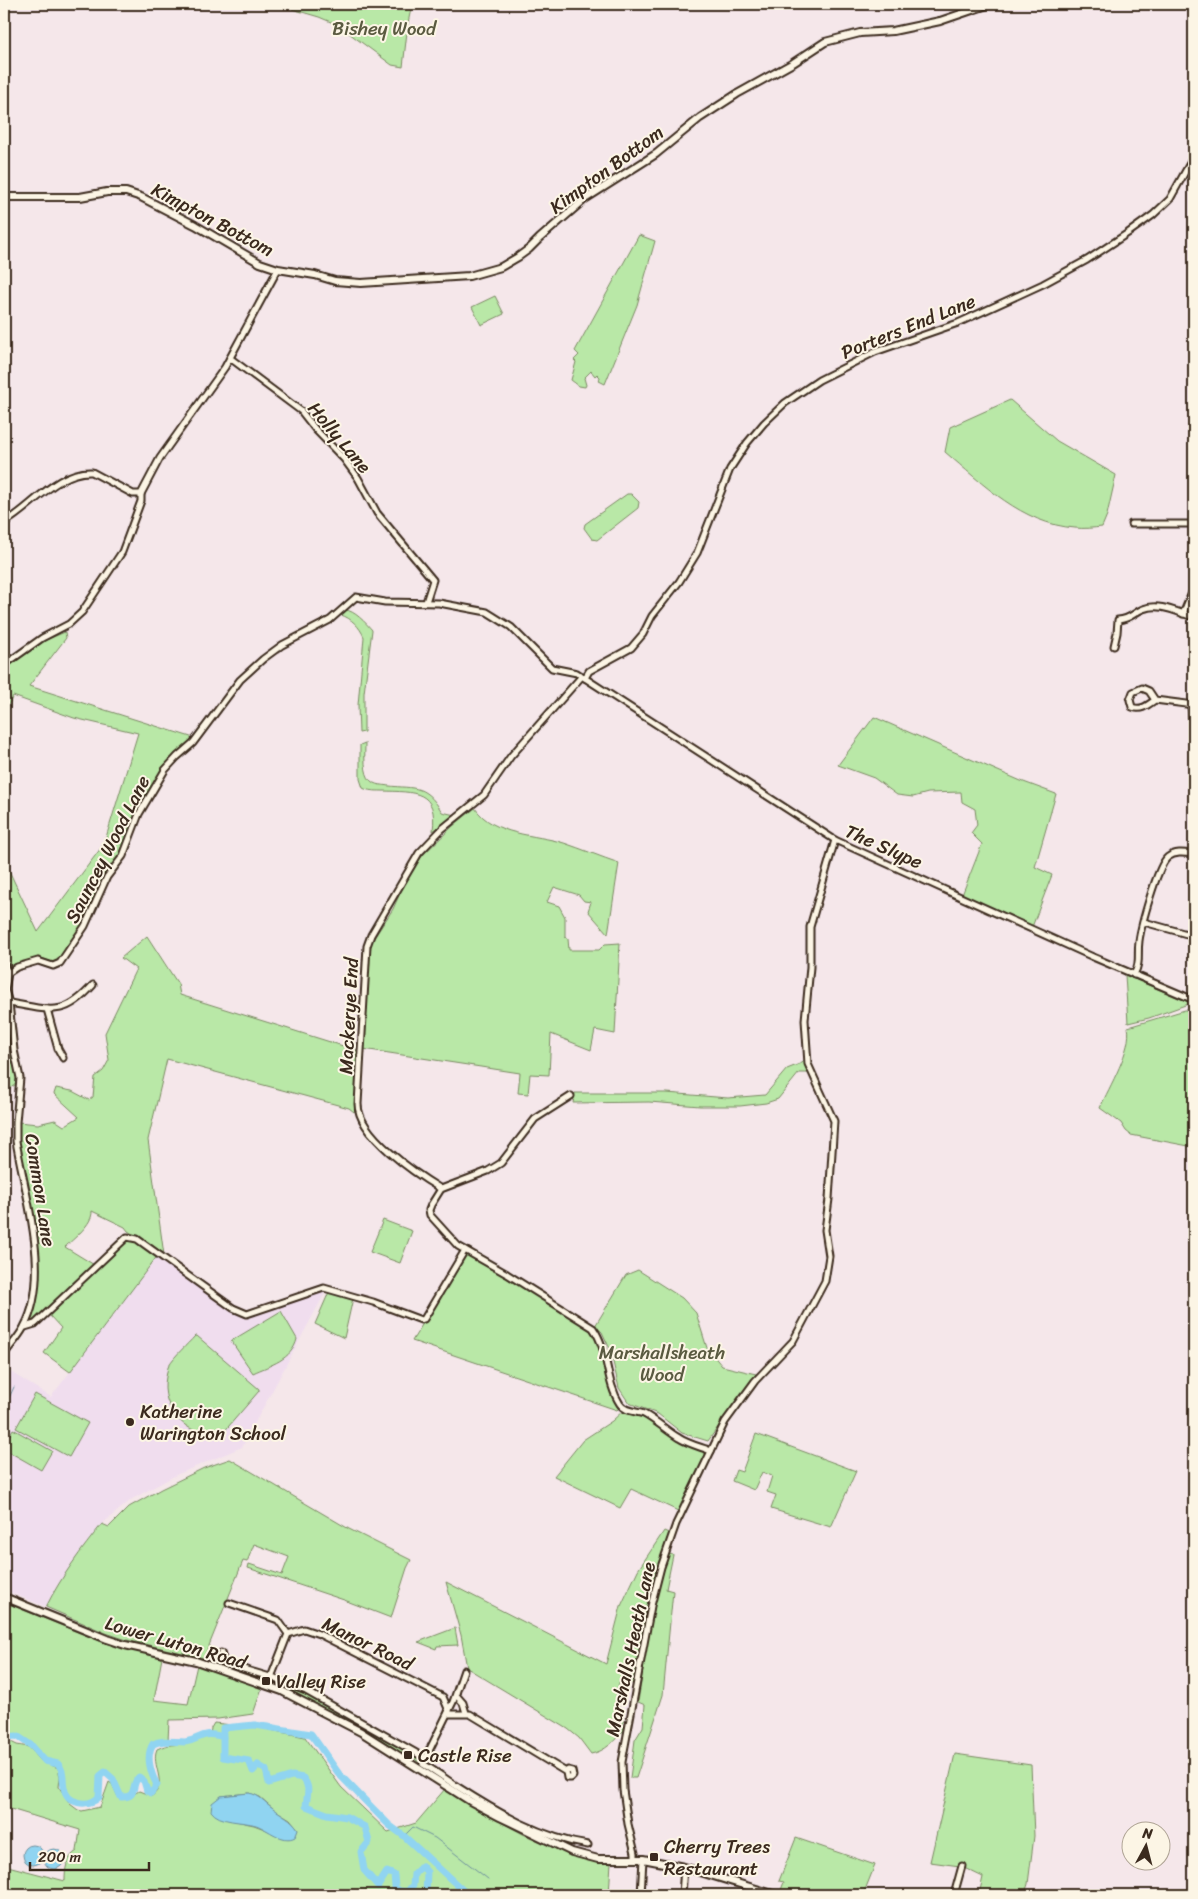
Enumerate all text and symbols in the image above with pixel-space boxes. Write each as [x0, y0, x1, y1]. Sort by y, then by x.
park label: Bishey Wood [332, 12, 438, 45]
street label: Kimpton Bottom [542, 116, 671, 223]
street label: Kimpton Bottom [145, 173, 280, 266]
street label: Porters End Lane [836, 284, 981, 368]
street label: Holly Lane [299, 394, 380, 481]
street label: Sauncey Wood Lane [56, 769, 159, 929]
street label: The Slype [840, 815, 928, 878]
street label: Mackerye End [329, 955, 368, 1075]
street label: Common Lane [15, 1131, 66, 1249]
park label: Marshallsheath Wood [599, 1336, 725, 1391]
place label: Katherine Warington School [140, 1395, 287, 1450]
marker: Katherine Warington School [124, 1416, 136, 1428]
street label: Marshalls Heath Lane [596, 1559, 665, 1739]
street label: Lower Luton Road [101, 1606, 252, 1679]
street label: Manor Road [316, 1607, 421, 1681]
place label: Valley Rise [276, 1665, 366, 1698]
marker: Valley Rise [260, 1675, 272, 1687]
place label: Castle Rise [418, 1739, 512, 1772]
marker: Castle Rise [402, 1749, 414, 1761]
text: N [1140, 1820, 1154, 1847]
north arrow [1120, 1822, 1170, 1872]
place label: Cherry Trees Restaurant [664, 1830, 770, 1885]
scale bar [30, 1839, 149, 1871]
text: 200 m [38, 1844, 82, 1870]
marker: Cherry Trees Restaurant [648, 1851, 660, 1863]

